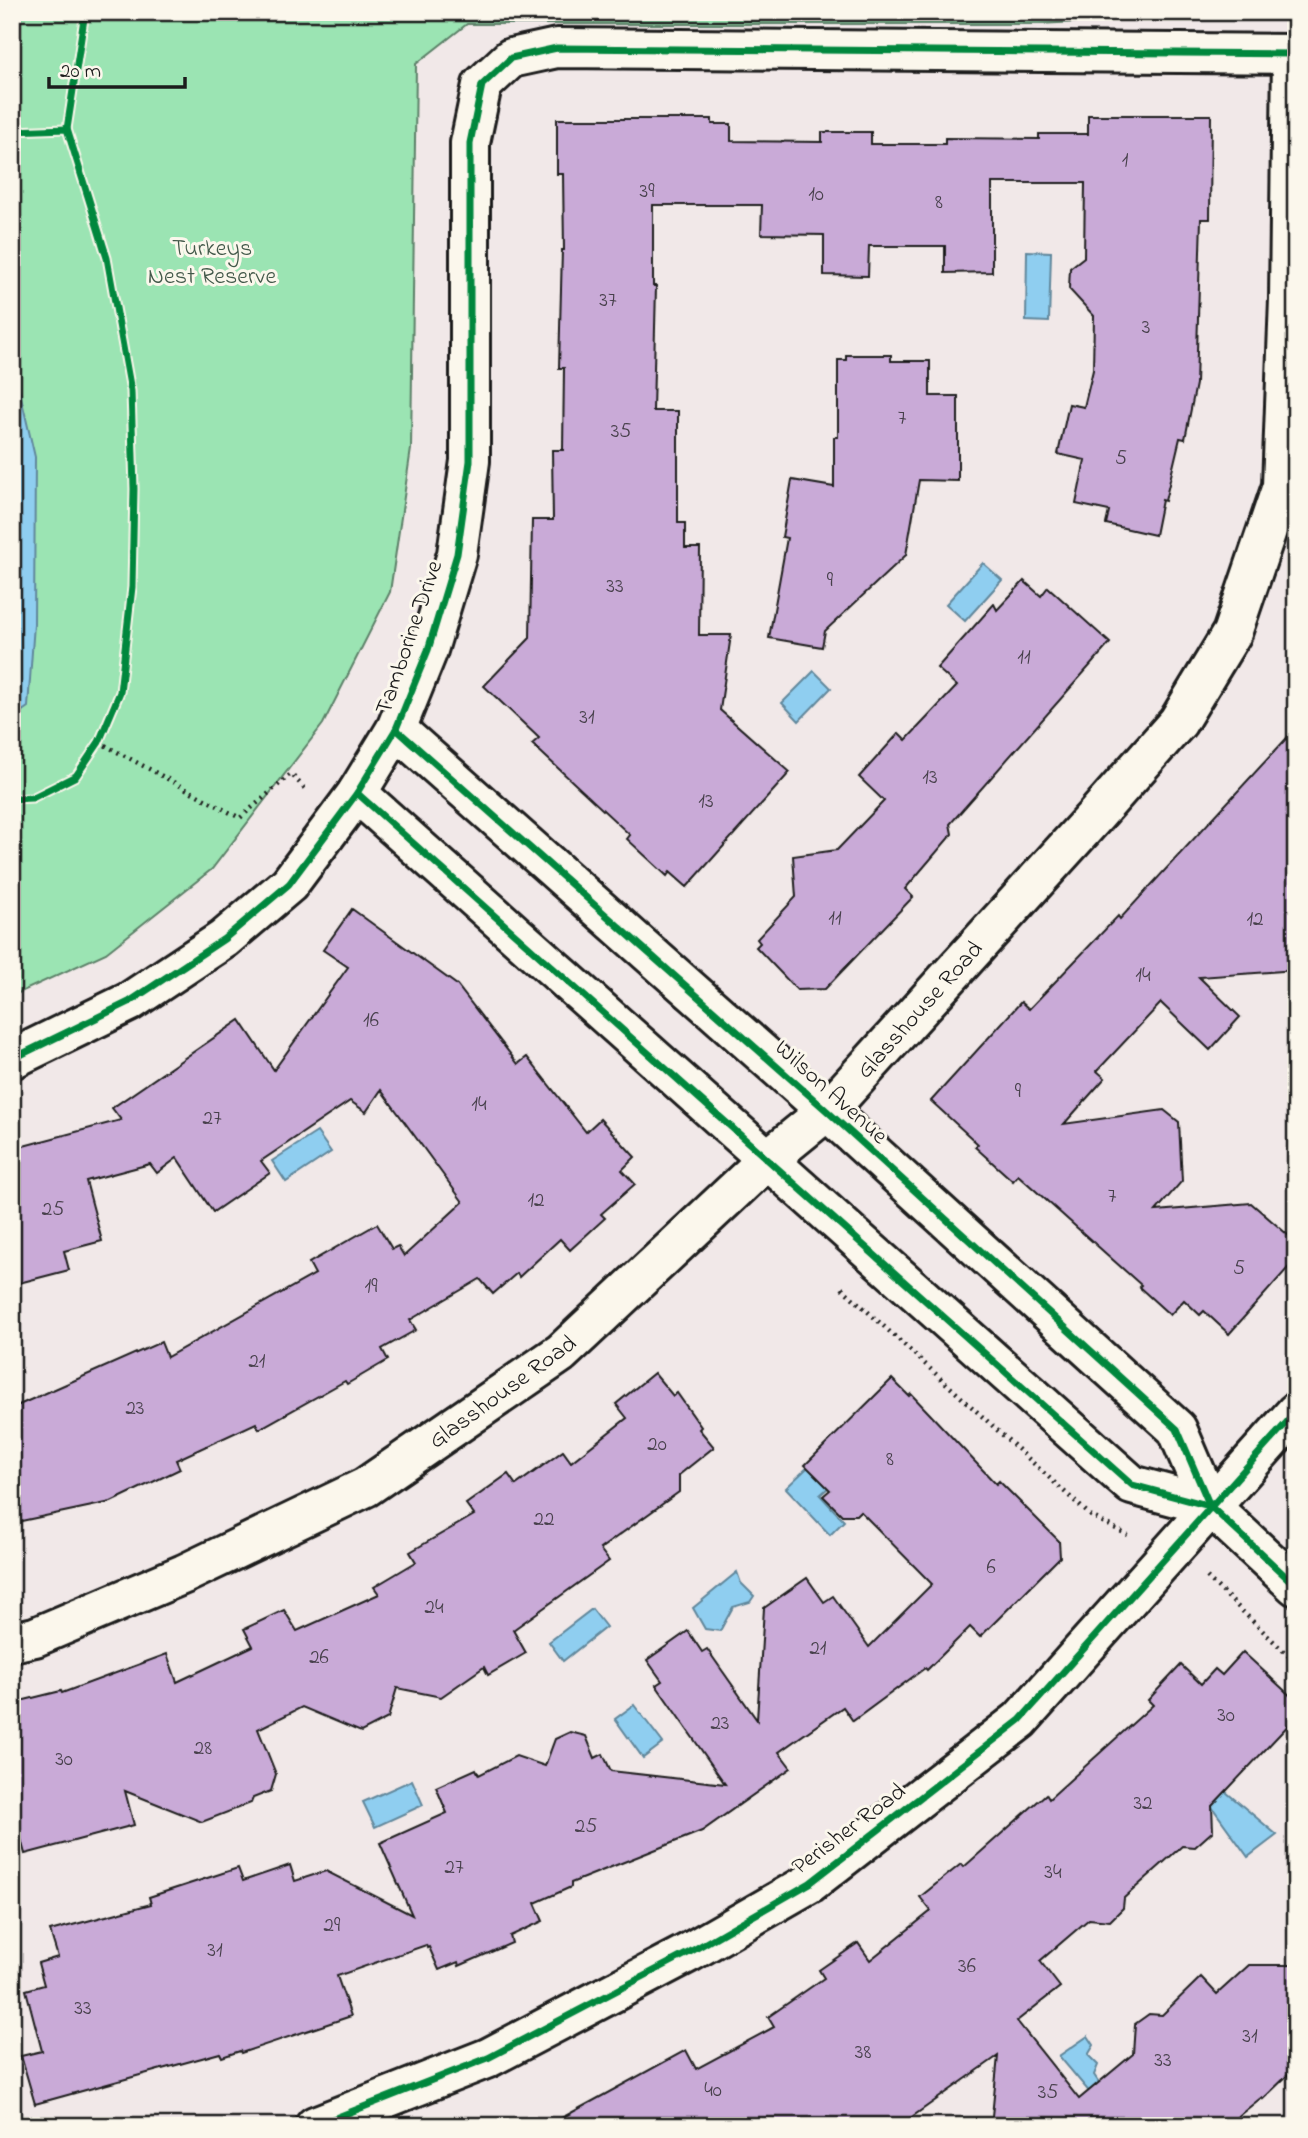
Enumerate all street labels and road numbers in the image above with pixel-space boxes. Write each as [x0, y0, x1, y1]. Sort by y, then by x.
street label: Tamborine Drive [368, 556, 453, 720]
street label: Glasshouse Road [849, 933, 993, 1087]
street label: Wilson Avenue [766, 1032, 895, 1154]
street label: Glasshouse Road [422, 1327, 585, 1459]
street label: Perisher Road [785, 1775, 914, 1885]

